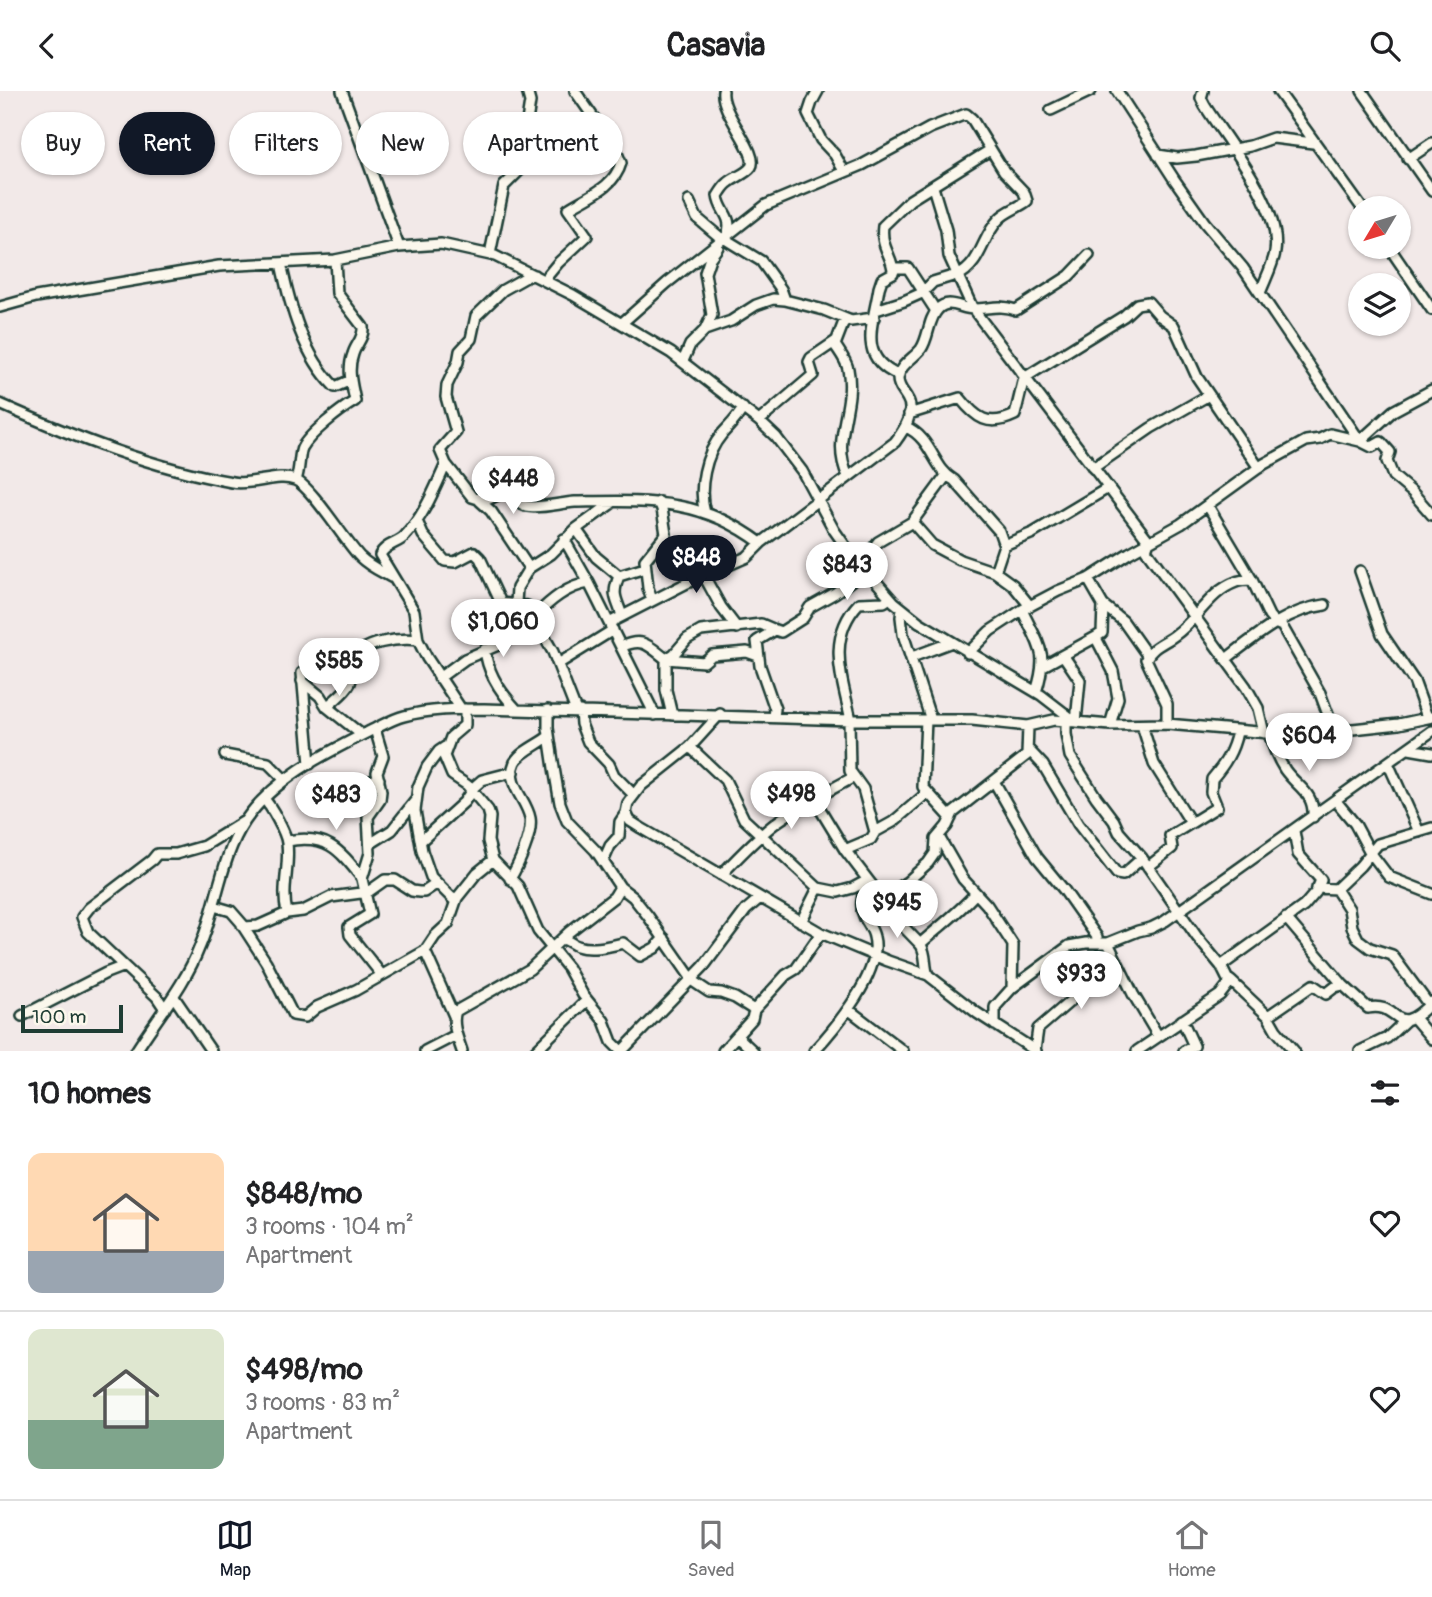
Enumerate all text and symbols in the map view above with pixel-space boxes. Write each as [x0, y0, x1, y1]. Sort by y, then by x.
text: Casavia [667, 26, 765, 66]
icon: back [28, 27, 66, 65]
icon: search [1366, 27, 1404, 65]
chip: Buy [21, 112, 105, 175]
chip: Rent [119, 112, 215, 175]
chip: Filters [229, 112, 342, 175]
chip: New [356, 112, 449, 175]
chip: Apartment [463, 112, 623, 175]
north arrow [1348, 196, 1410, 259]
map controls [1348, 196, 1411, 336]
button: layers [1348, 273, 1411, 336]
pin: $448 [472, 457, 554, 516]
text: $448 [488, 464, 538, 493]
pin: $848 [655, 535, 737, 595]
text: $848 [672, 543, 721, 572]
pin: $843 [806, 543, 888, 602]
text: $843 [822, 550, 872, 579]
pin: $1,060 [446, 599, 560, 659]
text: $1,060 [467, 607, 539, 636]
pin: $585 [298, 639, 380, 698]
text: $585 [315, 646, 364, 675]
pin: $604 [1268, 713, 1350, 773]
text: $604 [1282, 721, 1336, 750]
pin: $498 [750, 771, 832, 831]
pin: $483 [295, 773, 377, 832]
text: $498 [766, 779, 816, 808]
text: $483 [311, 780, 361, 809]
pin: $945 [856, 881, 938, 940]
text: $945 [872, 888, 922, 917]
pin: $933 [1040, 951, 1122, 1011]
text: $933 [1056, 959, 1106, 988]
scale bar [21, 1002, 122, 1034]
text: 100 m [32, 1005, 86, 1029]
icon: filters [1366, 1074, 1404, 1112]
text: 10 homes [28, 1075, 151, 1112]
text: $848/mo [245, 1175, 362, 1212]
icon: home [84, 1181, 168, 1265]
icon: heart [1366, 1204, 1404, 1242]
text: 3 rooms · 104 m² [245, 1212, 414, 1241]
text: Apartment [245, 1241, 352, 1270]
text: $498/mo [245, 1351, 363, 1388]
icon: home [84, 1357, 168, 1441]
icon: heart [1366, 1380, 1404, 1418]
text: 3 rooms · 83 m² [245, 1388, 400, 1417]
text: Apartment [245, 1417, 352, 1446]
tab: Map [216, 1516, 254, 1582]
tab: Saved [687, 1516, 735, 1582]
tab: Home [1168, 1516, 1216, 1582]

